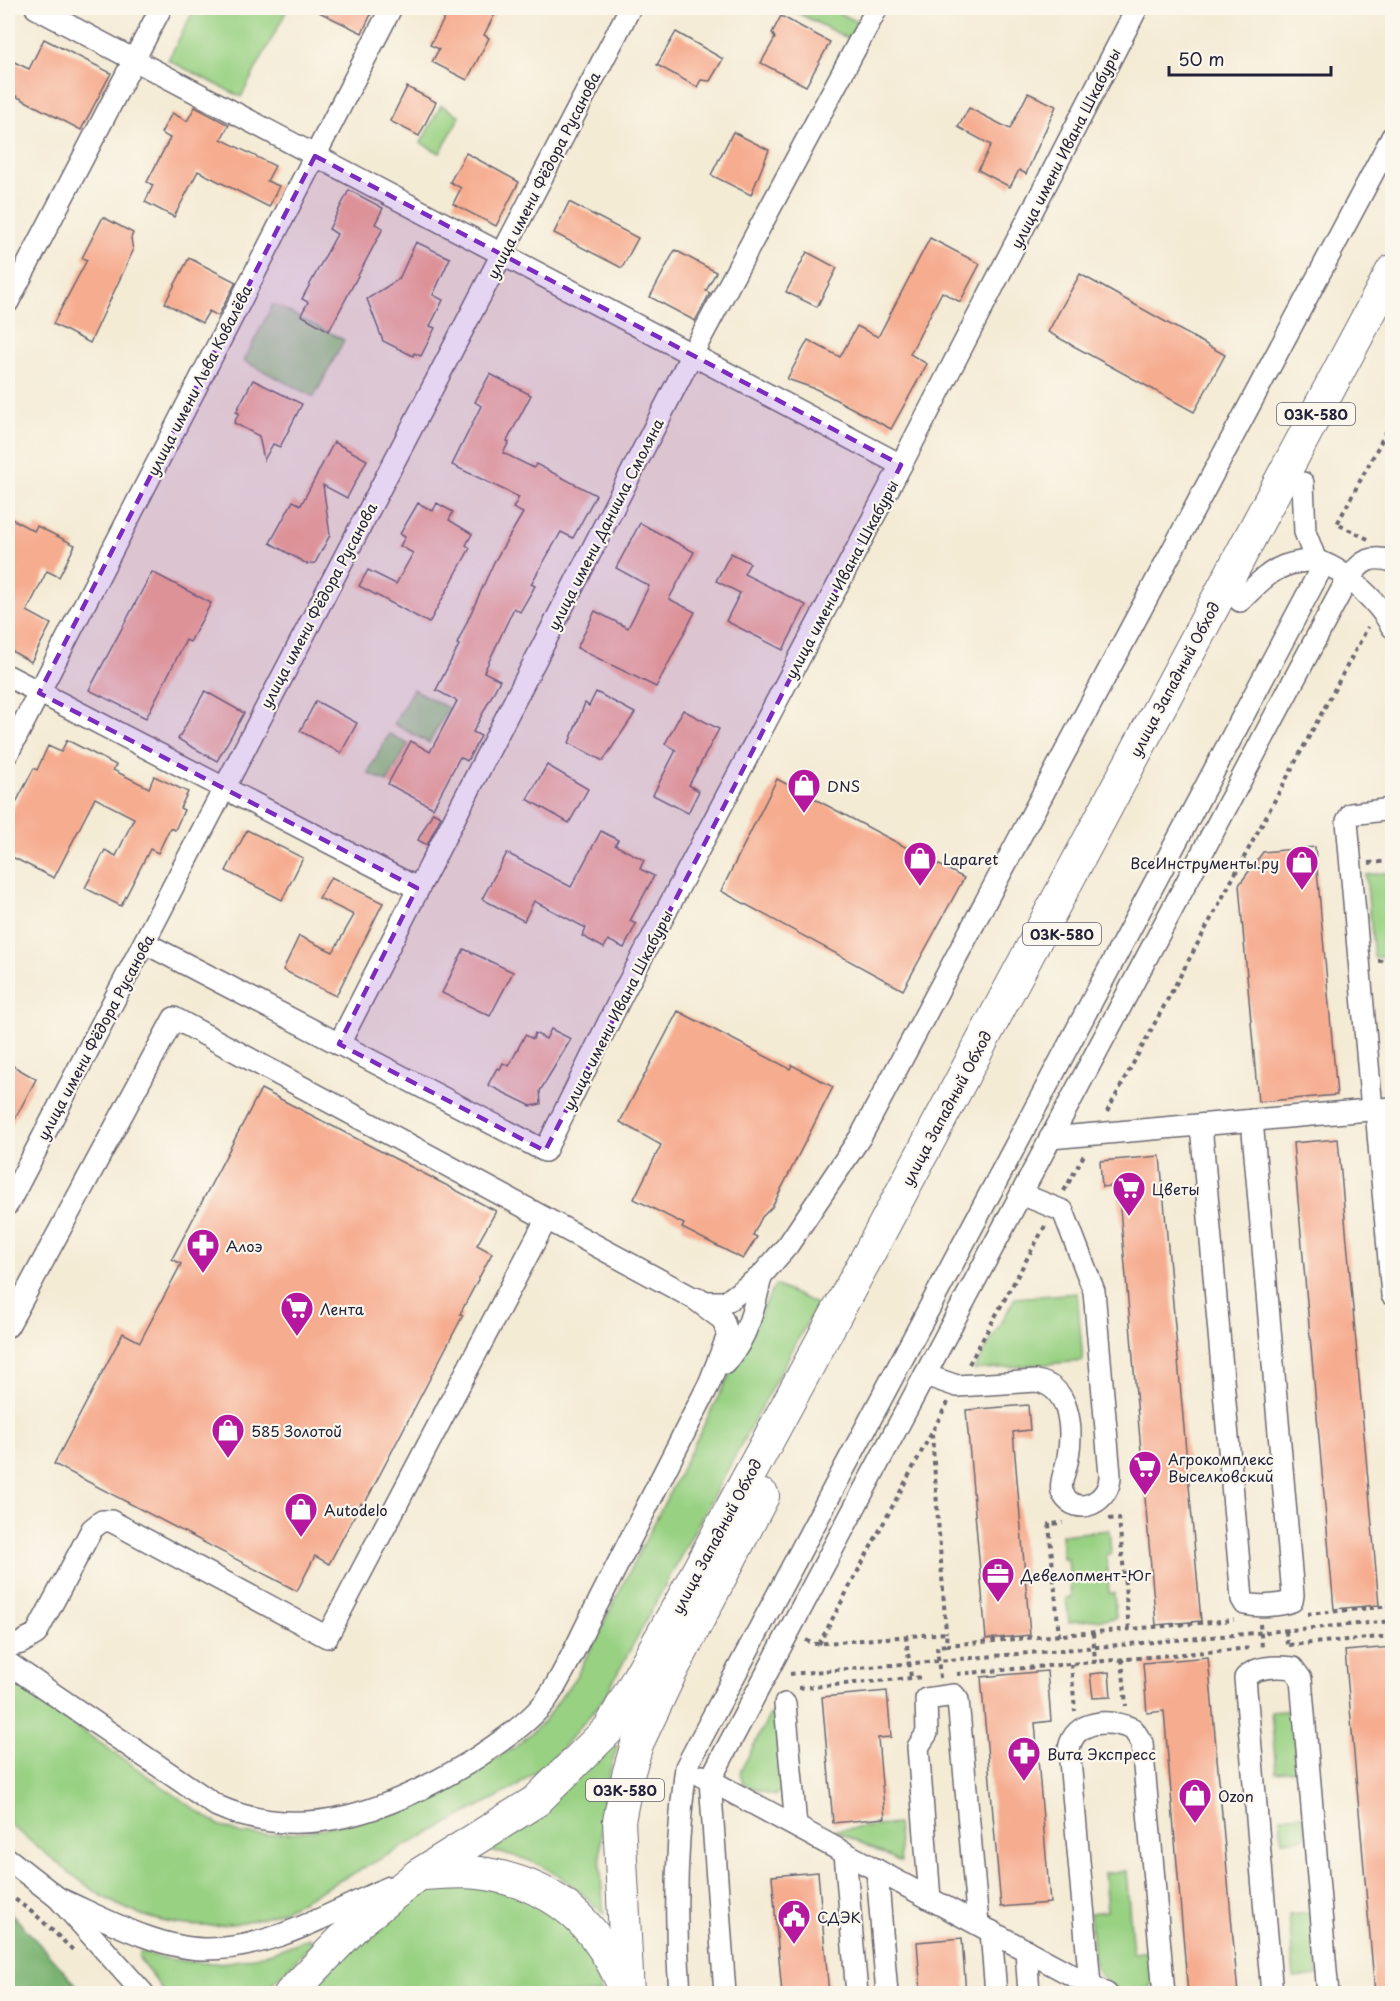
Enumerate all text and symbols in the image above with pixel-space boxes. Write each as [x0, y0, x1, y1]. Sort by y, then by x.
scale bar [1169, 39, 1331, 77]
street label: улица имени Ивана Шкабуры [1004, 44, 1126, 252]
text: 50 m [1178, 45, 1225, 72]
street label: улица имени Фёдора Русанова [481, 67, 606, 283]
street label: улица имени Льва Ковалёва [141, 280, 258, 480]
road number: 03К-580 [1277, 403, 1355, 425]
street label: улица имени Даниила Смоляна [541, 413, 669, 634]
street label: улица имени Ивана Шкабуры [779, 475, 903, 683]
street label: улица имени Фёдора Русанова [254, 497, 382, 712]
street label: улица Западный Обход [1123, 597, 1225, 761]
shop icon: DNS [786, 767, 822, 814]
place label: DNS [827, 774, 860, 797]
shop icon: Laparet [902, 840, 938, 887]
shop icon: ВсеИнструменты.ру [1284, 844, 1320, 891]
place label: Laparet [943, 847, 998, 870]
place label: ВсеИнструменты.ру [1130, 851, 1279, 874]
street label: улица имени Ивана Шкабуры [556, 906, 678, 1114]
road number: 03К-580 [1023, 923, 1101, 945]
street label: улица имени Фёдора Русанова [31, 929, 159, 1144]
street label: улица Западный Обход [895, 1026, 997, 1190]
supermarket icon: Цветы [1111, 1170, 1147, 1217]
place label: Цветы [1152, 1177, 1200, 1200]
pharmacy icon: Алоэ [185, 1227, 221, 1274]
place label: Алоэ [226, 1234, 262, 1257]
supermarket icon: Лента [279, 1290, 315, 1337]
place label: Лента [320, 1297, 365, 1320]
shop icon: 585 Золотой [210, 1412, 246, 1459]
place label: 585 Золотой [251, 1419, 342, 1442]
place label: Агрокомплекс Выселковский [1168, 1447, 1274, 1487]
supermarket icon: Агрокомплекс Выселковский [1127, 1449, 1163, 1496]
street label: улица Западный Обход [665, 1454, 767, 1618]
shop icon: Autodelo [283, 1491, 319, 1538]
place label: Autodelo [324, 1498, 388, 1521]
office icon: Девелопмент-Юг [980, 1556, 1016, 1603]
place label: Девелопмент-Юг [1020, 1563, 1151, 1586]
pharmacy icon: Вита Экспресс [1006, 1735, 1042, 1782]
place label: Вита Экспресс [1047, 1742, 1156, 1765]
shop icon: Ozon [1177, 1777, 1213, 1824]
road number: 03К-580 [586, 1779, 664, 1801]
place label: Ozon [1218, 1784, 1254, 1807]
public building icon: СДЭК [776, 1898, 812, 1945]
place label: СДЭК [817, 1905, 861, 1928]

